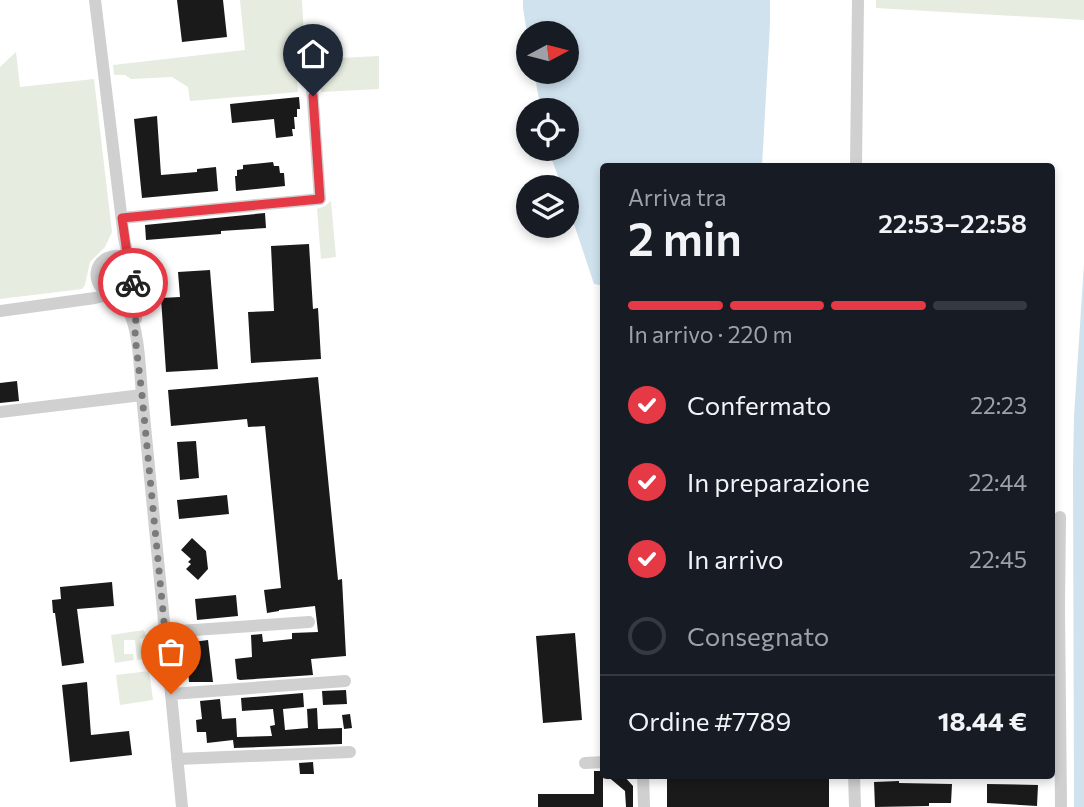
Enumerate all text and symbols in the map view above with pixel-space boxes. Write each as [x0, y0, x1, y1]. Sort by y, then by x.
north arrow [516, 21, 579, 84]
map controls [516, 21, 579, 238]
pin [283, 24, 343, 96]
icon: home [294, 35, 332, 73]
button: locate [516, 98, 579, 161]
button: layers [516, 175, 579, 238]
text: Arriva tra [628, 183, 727, 211]
text: 22:53–22:58 [878, 207, 1027, 238]
text: 2 min [628, 209, 742, 265]
courier [98, 248, 168, 318]
icon: bike [114, 264, 152, 302]
text: In arrivo · 220 m [628, 320, 793, 348]
icon: check [628, 386, 666, 424]
text: Confermato [687, 389, 831, 420]
text: 22:23 [970, 391, 1027, 419]
icon: check [628, 463, 666, 501]
text: In preparazione [687, 466, 870, 497]
text: 22:44 [968, 468, 1027, 496]
icon: check [628, 540, 666, 578]
text: In arrivo [687, 543, 784, 574]
text: 22:45 [969, 545, 1027, 573]
text: Consegnato [687, 620, 829, 651]
pin [141, 622, 201, 694]
icon: bag [152, 633, 190, 671]
text: Ordine #7789 [628, 705, 791, 736]
text: 18.44 € [938, 705, 1027, 736]

